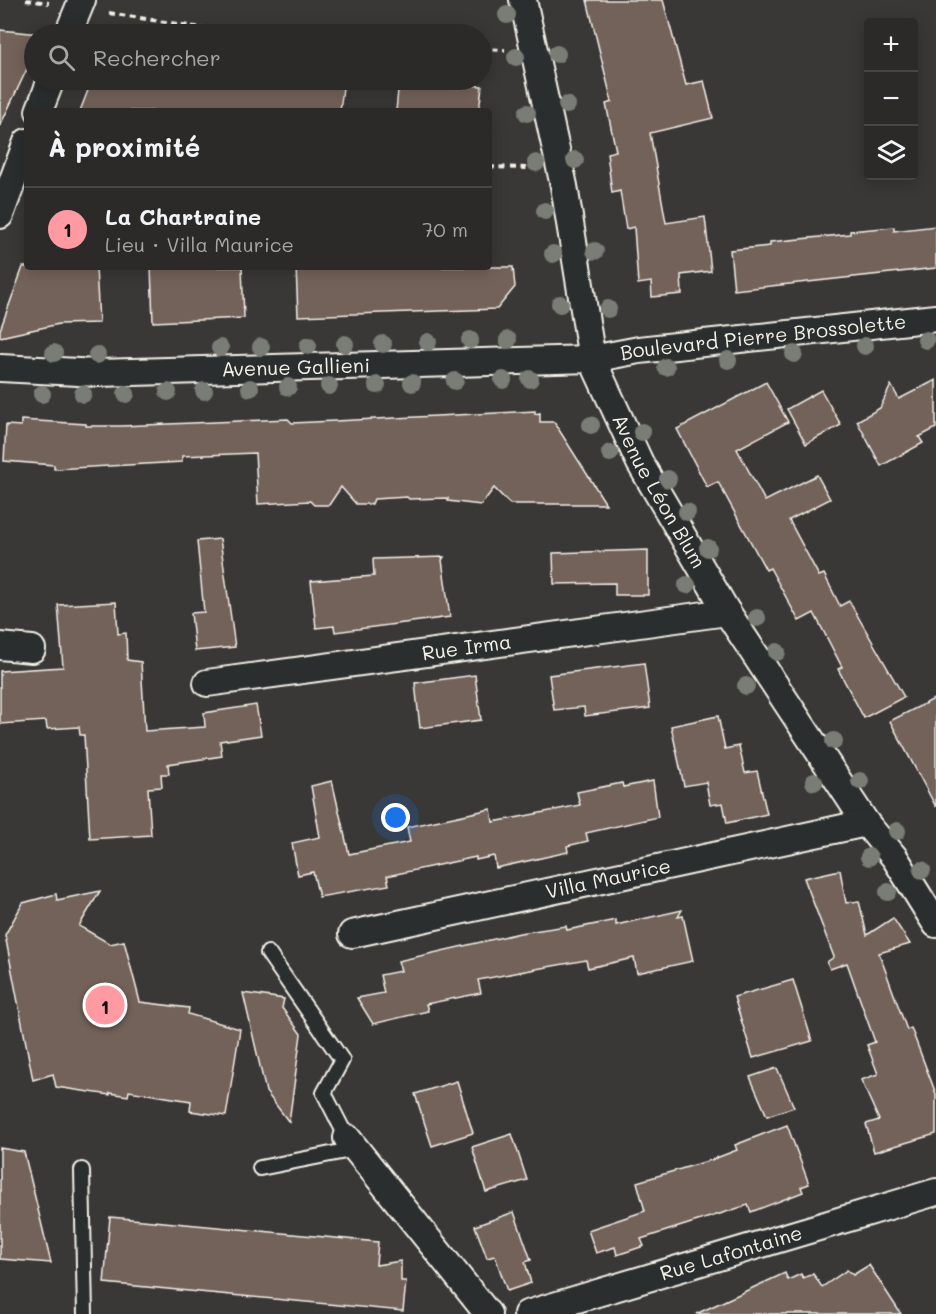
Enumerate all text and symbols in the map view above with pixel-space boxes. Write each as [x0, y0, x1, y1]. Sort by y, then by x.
map controls [864, 18, 918, 180]
button: + [864, 18, 918, 72]
search box [24, 24, 492, 90]
icon: search [45, 41, 78, 74]
text: Rechercher [93, 43, 221, 72]
button: − [864, 72, 918, 126]
button: layers [864, 126, 918, 180]
text: À proximité [48, 130, 200, 164]
text: La Chartraine [105, 202, 261, 231]
text: 1 [63, 216, 72, 242]
text: 70 m [422, 216, 468, 242]
text: Lieu · Villa Maurice [105, 231, 294, 257]
street label: Boulevard Pierre Brossolette [618, 307, 907, 365]
street label: Avenue Gallieni [221, 351, 370, 381]
street label: Avenue Léon Blum [607, 410, 713, 573]
street label: Rue Irma [420, 628, 513, 666]
your location [381, 803, 410, 832]
street label: Villa Maurice [543, 852, 673, 904]
pin: 1 [86, 982, 124, 1028]
street label: Rue Lafontaine [657, 1219, 805, 1286]

